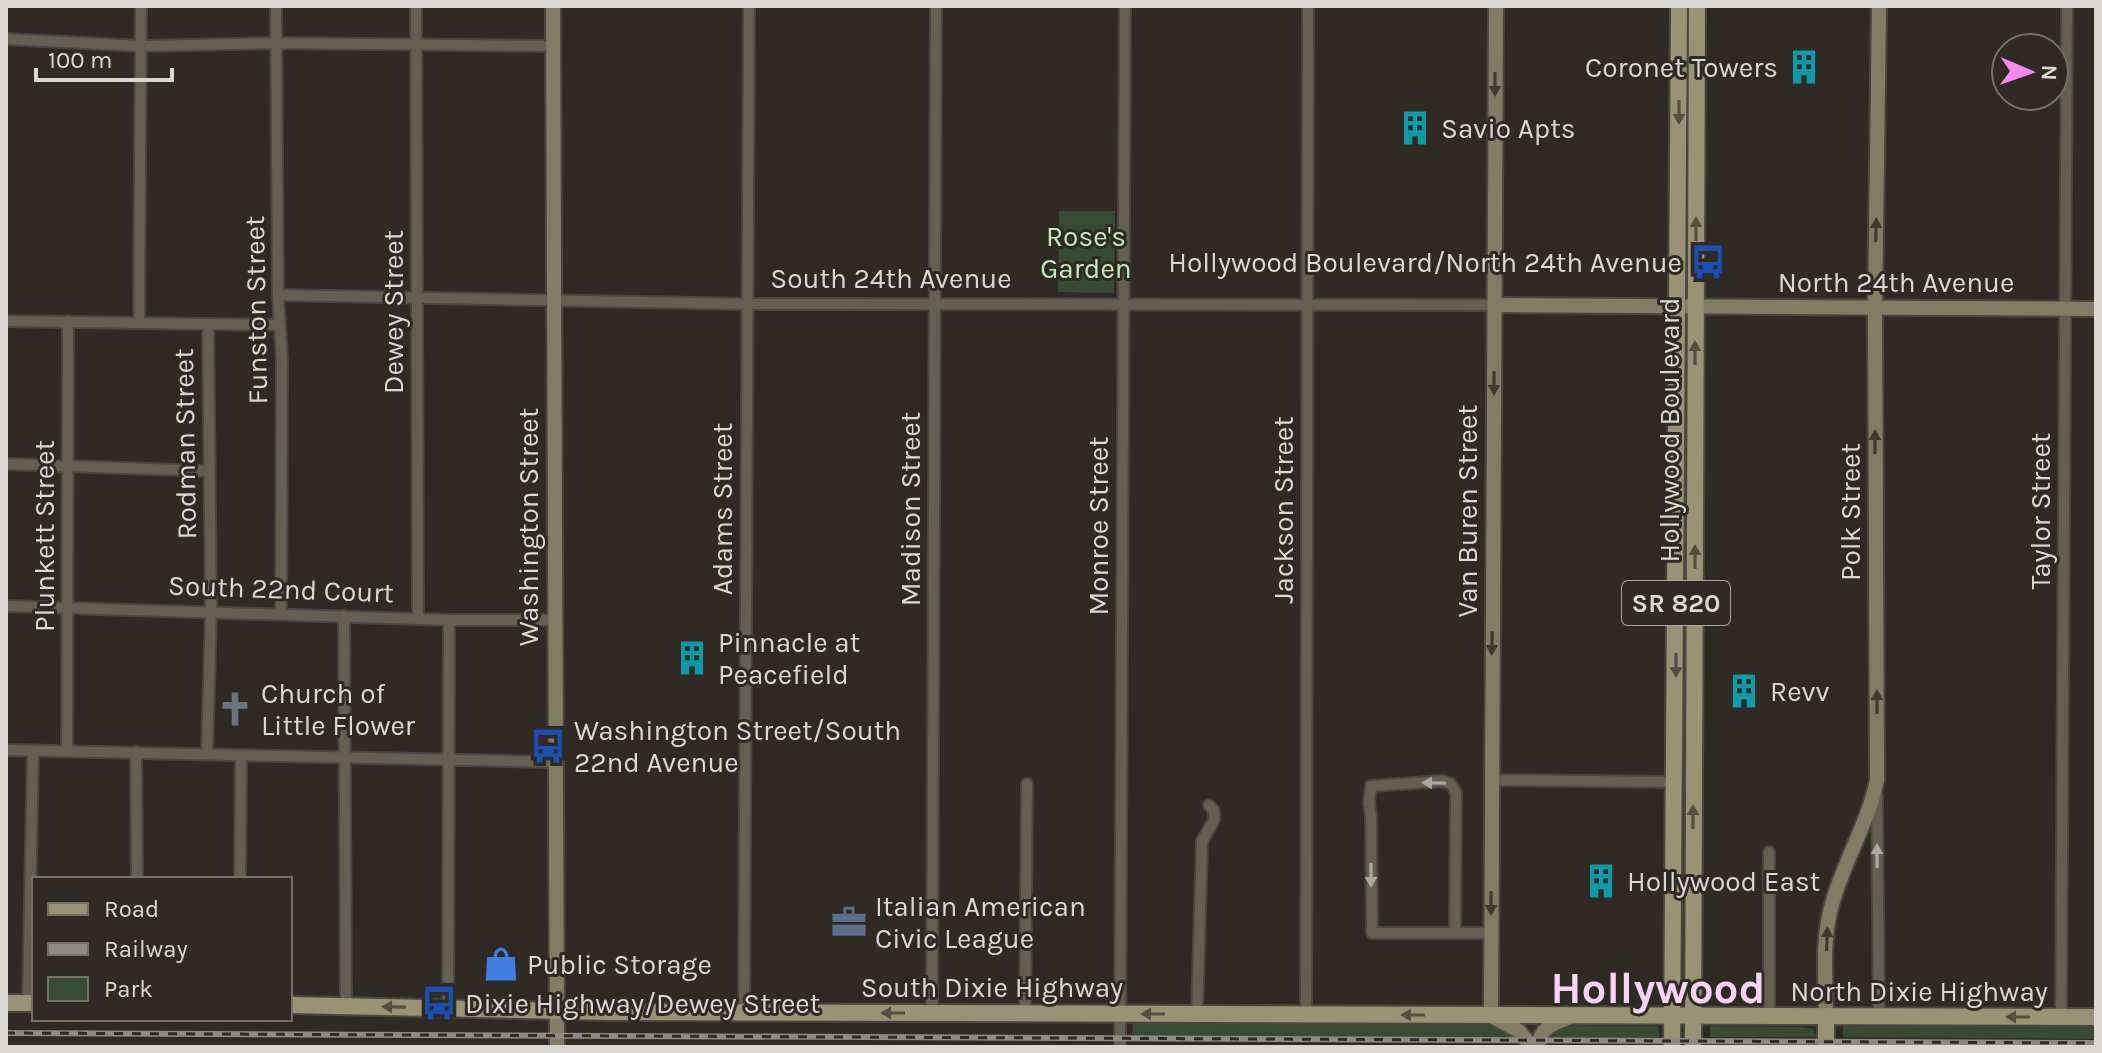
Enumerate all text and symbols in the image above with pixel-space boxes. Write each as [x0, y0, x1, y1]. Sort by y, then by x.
scale bar [36, 32, 172, 82]
north arrow [1990, 32, 2070, 112]
text: 100 m [48, 46, 113, 74]
building icon: Coronet Towers [1785, 48, 1823, 86]
place label: Coronet Towers [1585, 51, 1778, 84]
text: N [2036, 64, 2062, 81]
one-way arrow [1489, 72, 1501, 97]
one-way arrow [1673, 100, 1685, 125]
building icon: Savio Apts [1396, 109, 1434, 147]
place label: Savio Apts [1441, 112, 1575, 145]
street label: Funston Street [238, 215, 274, 405]
one-way arrow [1690, 216, 1702, 241]
one-way arrow [1869, 217, 1882, 242]
park label: Rose's Garden [1040, 220, 1132, 285]
street label: Dewey Street [377, 230, 410, 394]
bus stop icon: Hollywood Boulevard/North 24th Avenue [1689, 243, 1727, 281]
place label: Hollywood Boulevard/North 24th Avenue [1168, 246, 1682, 279]
street label: South 24th Avenue [770, 262, 1012, 295]
street label: North 24th Avenue [1778, 266, 2014, 299]
street label: Hollywood Boulevard [1653, 298, 1686, 562]
one-way arrow [1689, 340, 1701, 365]
street label: Rodman Street [167, 348, 203, 540]
one-way arrow [1488, 371, 1501, 396]
street label: Van Buren Street [1451, 404, 1484, 618]
street label: Washington Street [512, 408, 545, 646]
street label: Madison Street [894, 412, 927, 606]
street label: Jackson Street [1267, 416, 1300, 604]
street label: Adams Street [706, 423, 739, 595]
one-way arrow [1869, 429, 1881, 454]
street label: Taylor Street [2024, 433, 2057, 589]
street label: Monroe Street [1082, 436, 1115, 616]
street label: Plunkett Street [28, 440, 61, 632]
street label: Polk Street [1834, 443, 1867, 581]
one-way arrow [1689, 544, 1701, 569]
street label: South 22nd Court [168, 569, 394, 609]
road number: SR 820 [1622, 581, 1730, 625]
place label: Pinnacle at Peacefield [718, 626, 860, 691]
one-way arrow [1486, 631, 1498, 656]
building icon: Pinnacle at Peacefield [673, 639, 711, 677]
one-way arrow [1669, 653, 1682, 678]
building icon: Revv [1725, 672, 1763, 710]
place label: Revv [1770, 675, 1830, 708]
place label: Church of Little Flower [261, 677, 416, 742]
one-way arrow [1871, 689, 1883, 714]
church icon: Church of Little Flower [216, 690, 254, 728]
place label: Washington Street/South 22nd Avenue [574, 714, 901, 779]
bus stop icon: Washington Street/South 22nd Avenue [529, 727, 567, 765]
one-way arrow [1420, 777, 1446, 789]
one-way arrow [1687, 804, 1699, 829]
one-way arrow [1871, 843, 1883, 868]
building icon: Hollywood East [1582, 862, 1620, 900]
one-way arrow [1365, 863, 1378, 888]
place label: Hollywood East [1627, 865, 1820, 898]
legend [32, 877, 292, 1021]
place label: Italian American Civic League [875, 890, 1086, 955]
one-way arrow [1485, 891, 1497, 916]
text: Road [104, 895, 159, 923]
office icon: Italian American Civic League [830, 903, 868, 941]
one-way arrow [1820, 926, 1833, 951]
text: Railway [104, 935, 188, 963]
shop icon: Public Storage [482, 945, 520, 983]
place label: Public Storage [527, 948, 712, 981]
district label: Hollywood [1550, 963, 1766, 1014]
street label: South Dixie Highway [861, 971, 1123, 1004]
text: Park [104, 975, 153, 1003]
street label: North Dixie Highway [1790, 975, 2048, 1008]
bus stop icon: Dixie Highway/Dewey Street [420, 984, 458, 1022]
place label: Dixie Highway/Dewey Street [465, 987, 820, 1020]
one-way arrow [381, 1001, 406, 1014]
one-way arrow [880, 1007, 905, 1019]
one-way arrow [1140, 1008, 1165, 1020]
one-way arrow [1400, 1009, 1425, 1021]
one-way arrow [2005, 1011, 2030, 1023]

